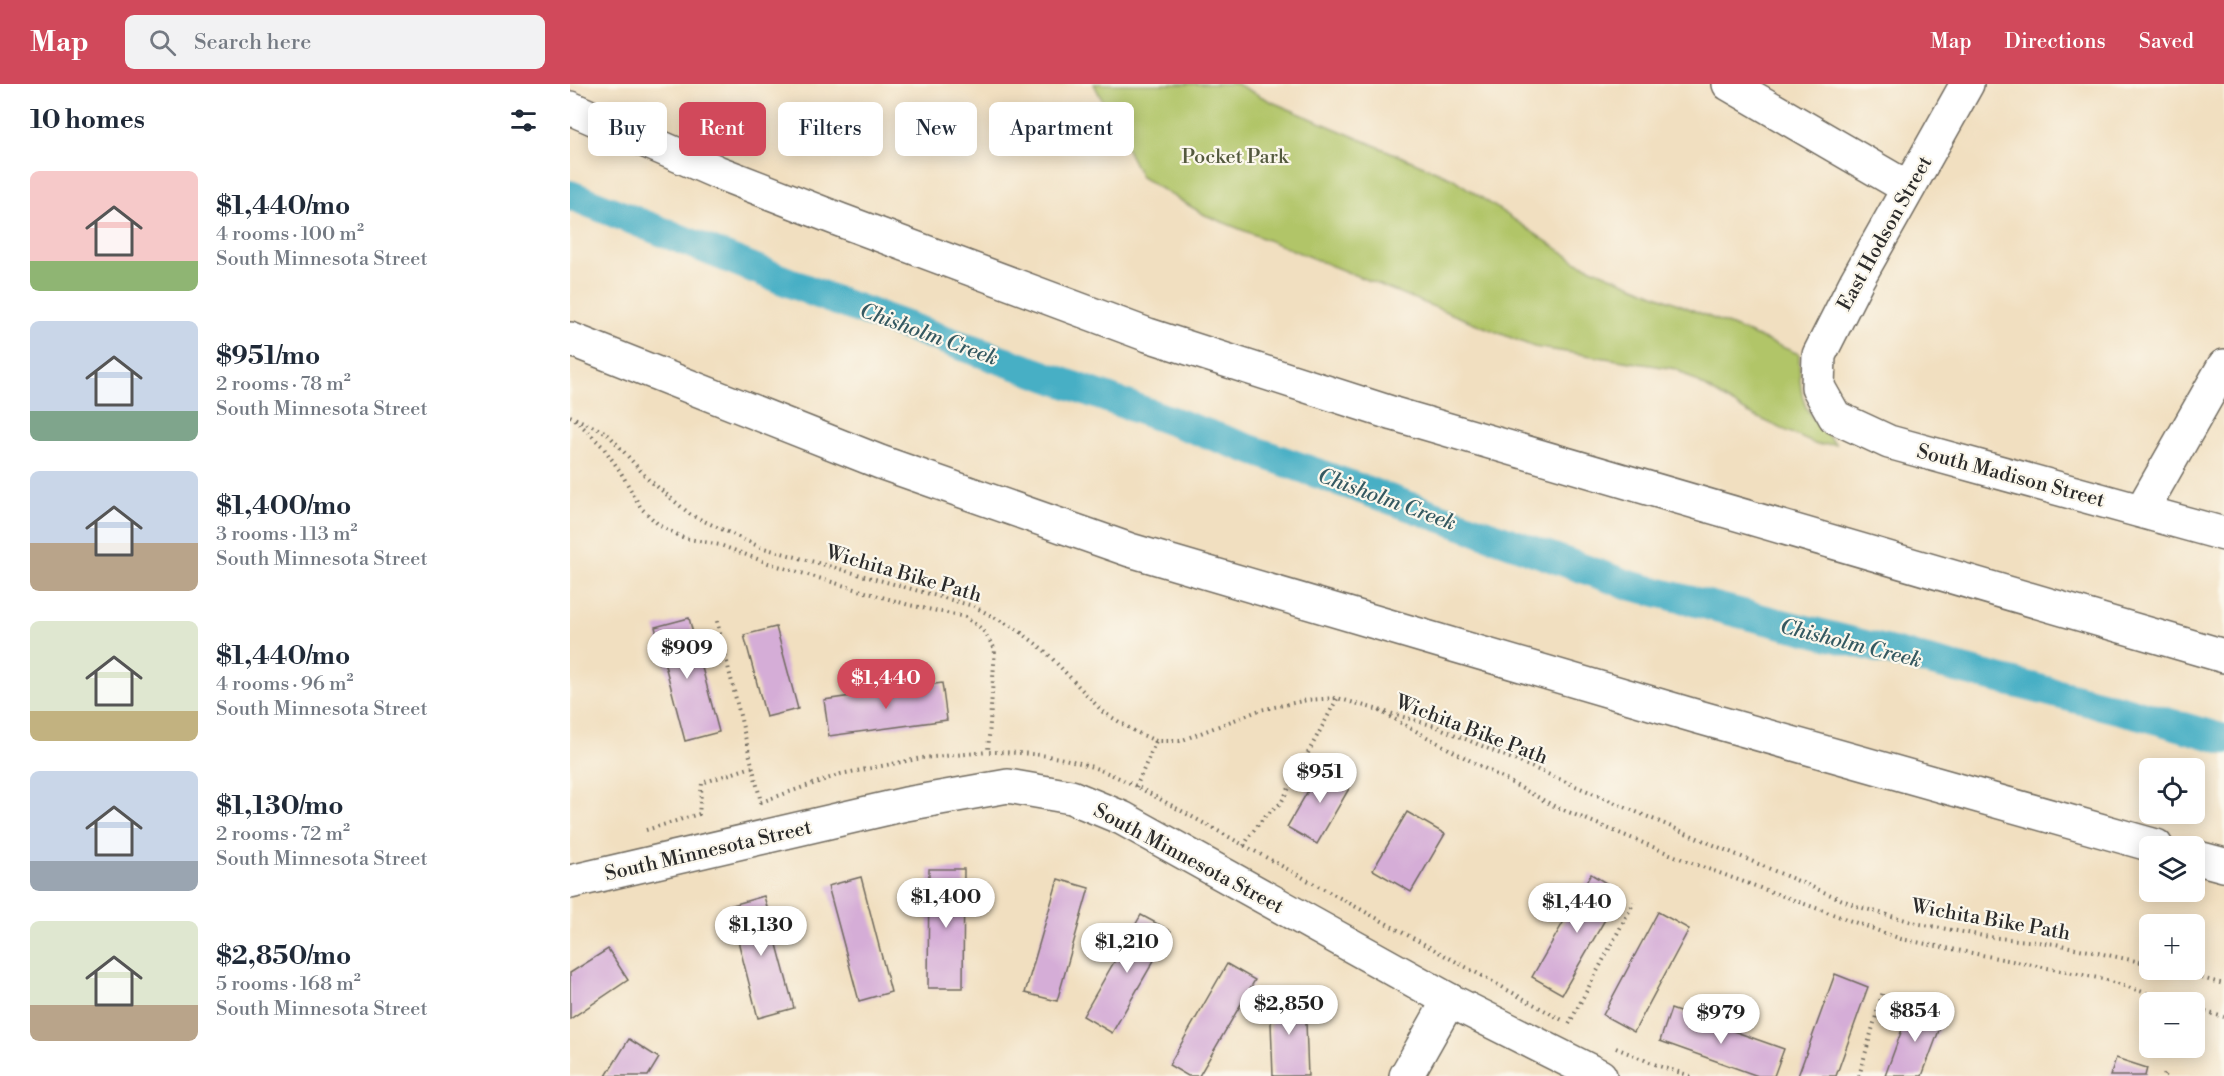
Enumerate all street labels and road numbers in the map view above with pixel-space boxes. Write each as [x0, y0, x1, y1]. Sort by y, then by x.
street label: East Hodson Street [1832, 152, 1938, 315]
street label: South Madison Street [1914, 439, 2107, 514]
street label: Wichita Bike Path [822, 540, 985, 609]
street label: Wichita Bike Path [1391, 690, 1551, 771]
street label: South Minnesota Street [1089, 799, 1288, 920]
street label: South Minnesota Street [602, 815, 814, 887]
street label: Wichita Bike Path [1908, 894, 2072, 947]

